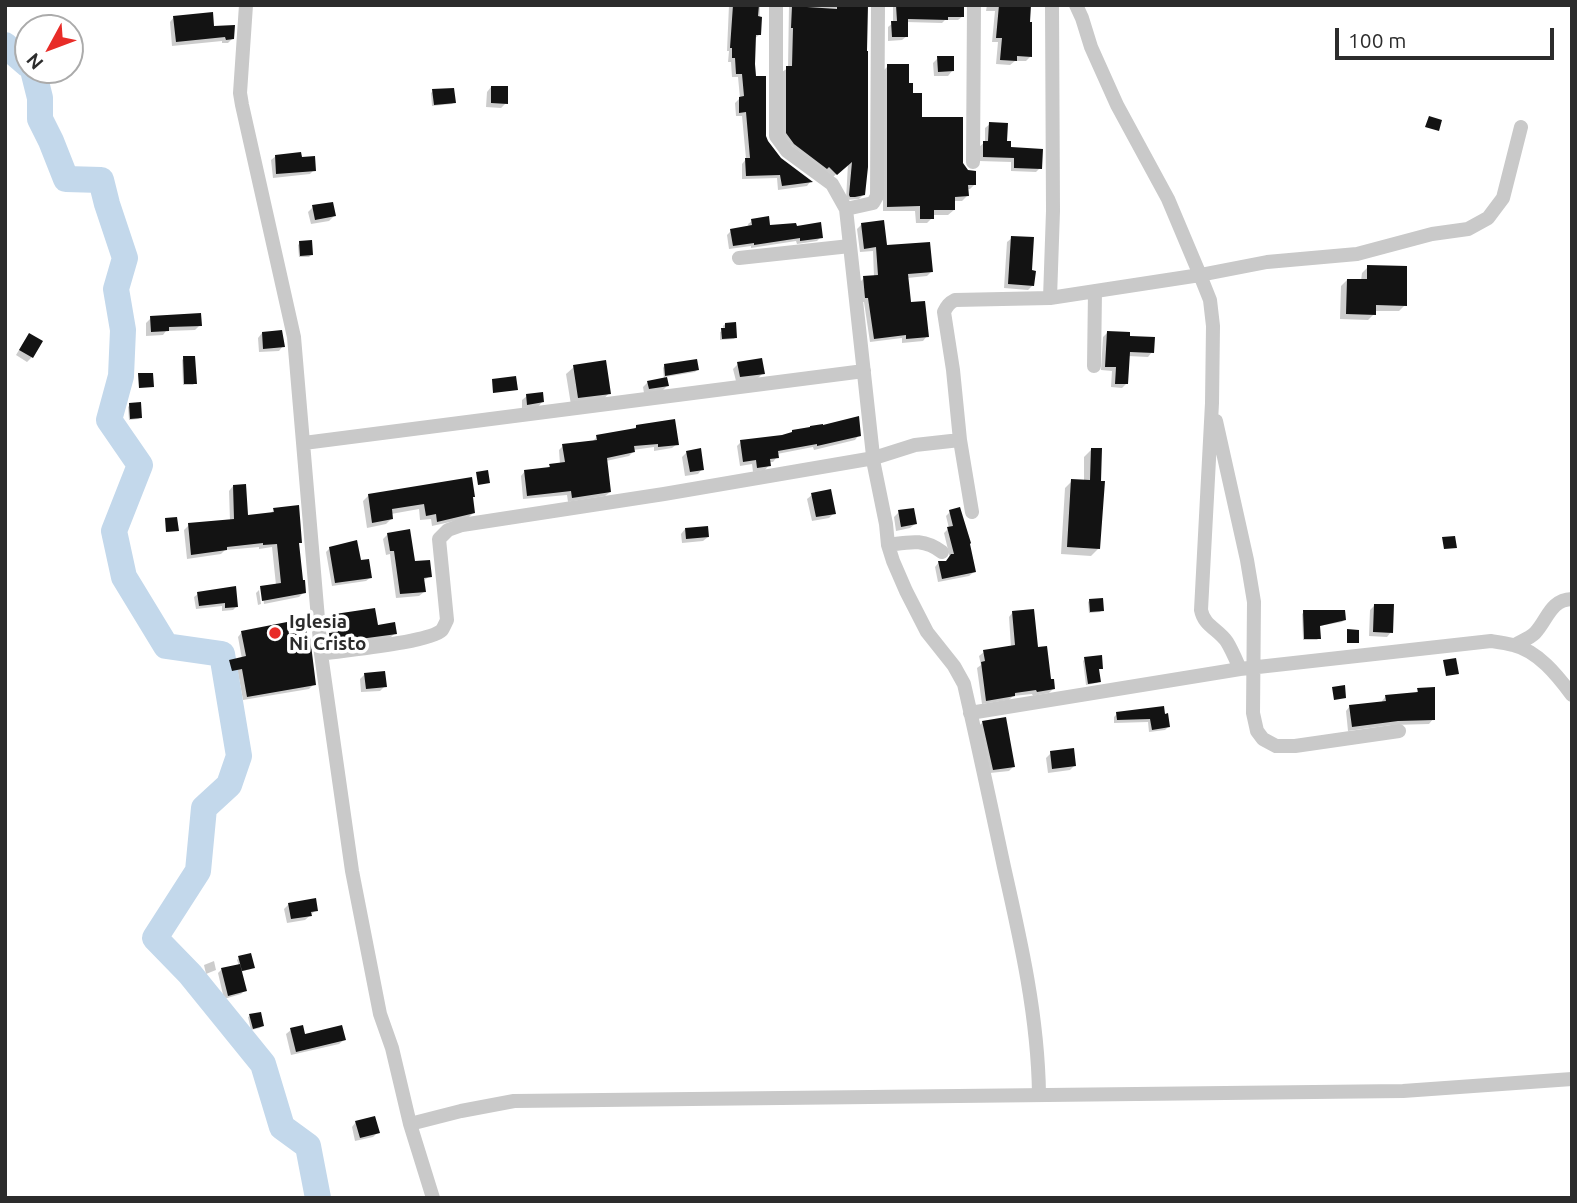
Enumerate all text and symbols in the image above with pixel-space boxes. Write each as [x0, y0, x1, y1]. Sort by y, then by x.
north arrow [14, 14, 84, 84]
scale bar [1339, 14, 1558, 58]
text: 100 m [1348, 28, 1406, 52]
text: N [22, 49, 48, 74]
place label: Iglesia Ni Cristo [289, 611, 366, 655]
marker: Iglesia Ni Cristo [267, 625, 283, 641]

